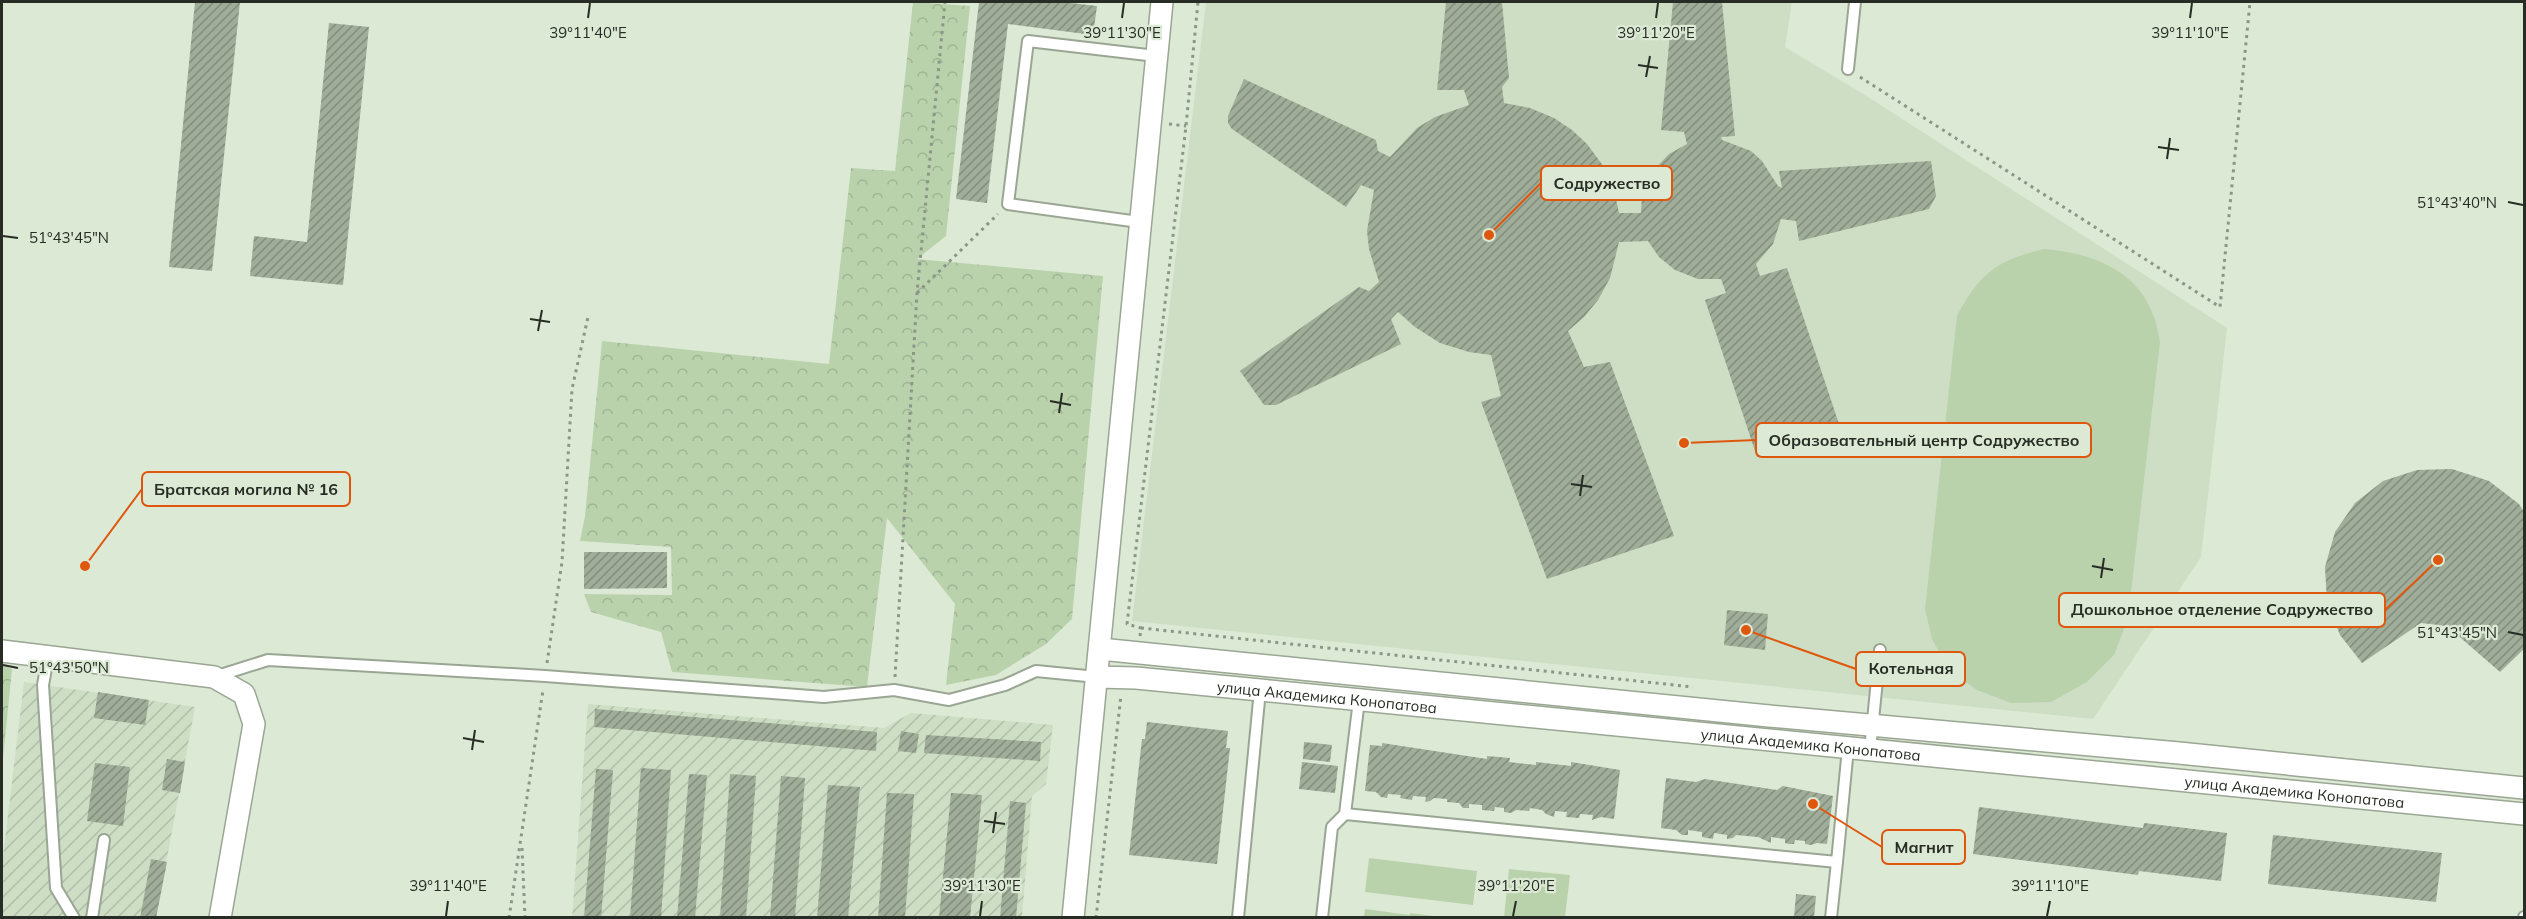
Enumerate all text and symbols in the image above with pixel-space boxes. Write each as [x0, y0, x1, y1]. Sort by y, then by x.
text: 39°11'40"E [549, 23, 627, 42]
text: 39°11'30"E [1083, 23, 1161, 42]
text: 39°11'20"E [1617, 23, 1695, 42]
text: 39°11'10"E [2151, 23, 2229, 42]
callout: Содружество [1541, 166, 1672, 200]
text: Содружество [1553, 173, 1661, 193]
text: 51°43'40"N [2417, 193, 2497, 212]
text: 51°43'45"N [29, 228, 109, 247]
callout: Образовательный центр Содружество [1756, 423, 2091, 457]
text: Образовательный центр Содружество [1769, 430, 2079, 450]
callout: Братская могила № 16 [142, 472, 350, 506]
text: Братская могила № 16 [154, 479, 338, 499]
callout: Дошкольное отделение Содружество [2059, 593, 2385, 627]
text: Дошкольное отделение Содружество [2071, 599, 2373, 619]
text: 51°43'45"N [2417, 623, 2497, 642]
callout: Котельная [1856, 652, 1965, 686]
text: 51°43'50"N [29, 658, 109, 677]
text: Котельная [1868, 658, 1954, 678]
street label: улица Академика Конопатова [1216, 676, 1438, 717]
street label: улица Академика Конопатова [1700, 724, 1922, 764]
street label: улица Академика Конопатова [2184, 771, 2405, 812]
callout: Магнит [1882, 830, 1965, 864]
text: Магнит [1894, 837, 1954, 857]
text: 39°11'40"E [409, 876, 487, 895]
text: 39°11'30"E [943, 876, 1021, 895]
text: 39°11'20"E [1477, 876, 1555, 895]
text: 39°11'10"E [2011, 876, 2089, 895]

